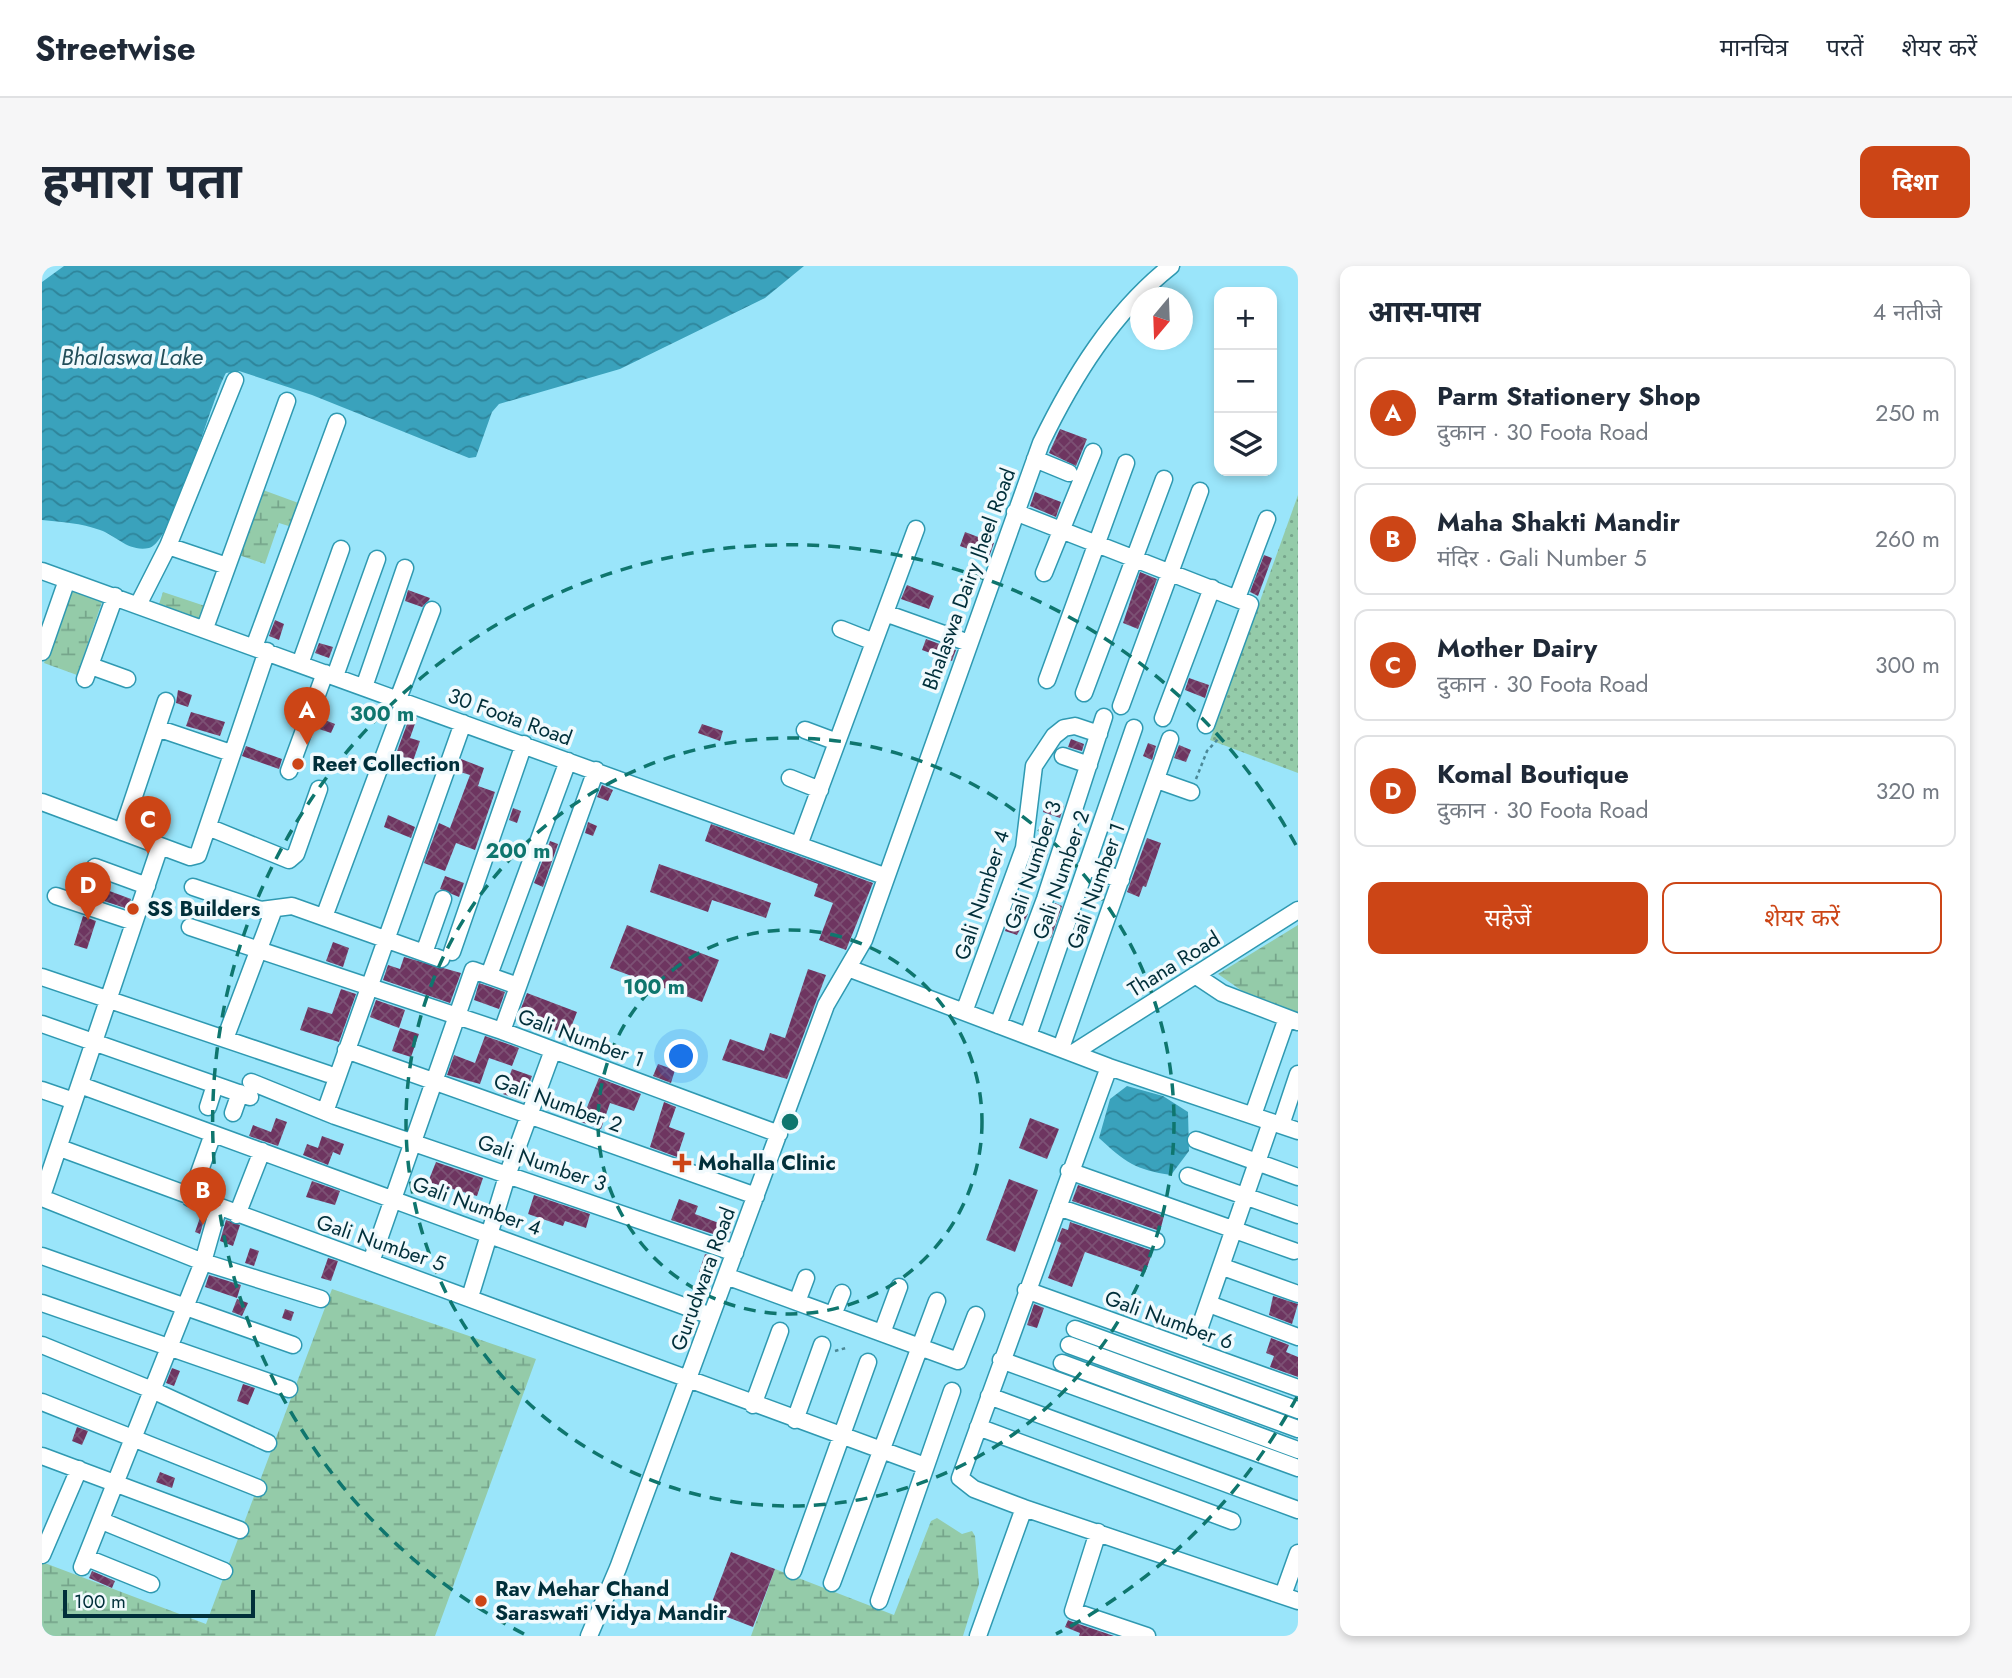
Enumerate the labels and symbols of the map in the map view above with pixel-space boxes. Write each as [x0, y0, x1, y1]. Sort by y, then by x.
north arrow [1130, 287, 1193, 350]
water label: Bhalaswa Lake [61, 340, 204, 374]
street label: Bhalaswa Dairy Jheel Road [915, 464, 1023, 694]
street label: 30 Foota Road [444, 681, 576, 753]
pin: A [284, 687, 330, 745]
text: 300 m [350, 699, 414, 729]
place label: Reet Collection [312, 749, 460, 779]
marker: Reet Collection [290, 756, 306, 772]
pin: C [125, 796, 171, 854]
street label: Gali Number 3 [997, 797, 1069, 933]
street label: Gali Number 2 [1025, 806, 1097, 944]
street label: Gali Number 1 [1059, 819, 1133, 953]
street label: Gali Number 4 [947, 826, 1017, 964]
text: 200 m [485, 836, 551, 866]
pin: D [65, 862, 111, 920]
place label: SS Builders [147, 894, 261, 924]
marker: SS Builders [125, 901, 141, 917]
street label: Thana Road [1122, 924, 1226, 1004]
text: 100 m [623, 972, 685, 1002]
street label: Gali Number 1 [514, 1001, 648, 1075]
your location [664, 1039, 698, 1073]
street label: Gali Number 2 [489, 1066, 627, 1140]
centre of rings [778, 1110, 802, 1134]
street label: Gali Number 3 [474, 1127, 610, 1199]
place label: Mohalla Clinic [698, 1148, 836, 1178]
marker: Mohalla Clinic [672, 1153, 692, 1173]
pin: B [180, 1167, 226, 1225]
street label: Gali Number 4 [408, 1169, 546, 1243]
street label: Gurudwara Road [663, 1203, 743, 1355]
street label: Gali Number 5 [312, 1207, 450, 1279]
street label: Gali Number 6 [1100, 1283, 1238, 1357]
place label: Rav Mehar Chand Saraswati Vidya Mandir [495, 1574, 728, 1628]
scale bar [63, 1587, 256, 1619]
marker: Rav Mehar Chand Saraswati Vidya Mandir [473, 1593, 489, 1609]

